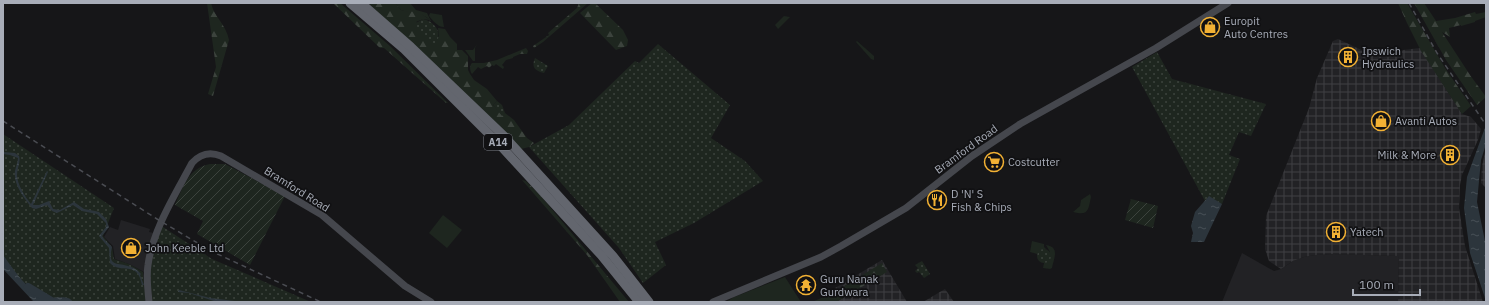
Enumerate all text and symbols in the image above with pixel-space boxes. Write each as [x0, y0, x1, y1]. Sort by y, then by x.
place label: Europit Auto Centres [1224, 14, 1288, 41]
shop icon: Europit Auto Centres [1199, 16, 1221, 38]
place label: Ipswich Hydraulics [1362, 44, 1414, 71]
building icon: Ipswich Hydraulics [1337, 46, 1359, 68]
shop icon: Avanti Autos [1370, 110, 1392, 132]
place label: Avanti Autos [1395, 114, 1457, 128]
street label: Bramford Road [932, 121, 1000, 177]
road number: A14 [484, 134, 512, 150]
building icon: Milk & More [1439, 144, 1461, 166]
place label: Milk & More [1378, 148, 1436, 162]
supermarket icon: Costcutter [983, 151, 1005, 173]
place label: Costcutter [1008, 155, 1060, 169]
street label: Bramford Road [262, 163, 332, 215]
place label: D 'N' S Fish & Chips [951, 187, 1012, 214]
restaurant icon: D 'N' S Fish & Chips [926, 189, 948, 211]
building icon: Yatech [1325, 221, 1347, 243]
place label: Yatech [1350, 225, 1383, 239]
shop icon: John Keeble Ltd [120, 237, 142, 259]
place label: John Keeble Ltd [145, 241, 224, 255]
scale bar [1353, 271, 1420, 297]
place label: Guru Nanak Gurdwara [820, 272, 879, 299]
temple icon: Guru Nanak Gurdwara [795, 274, 817, 296]
text: 100 m [1359, 277, 1394, 292]

